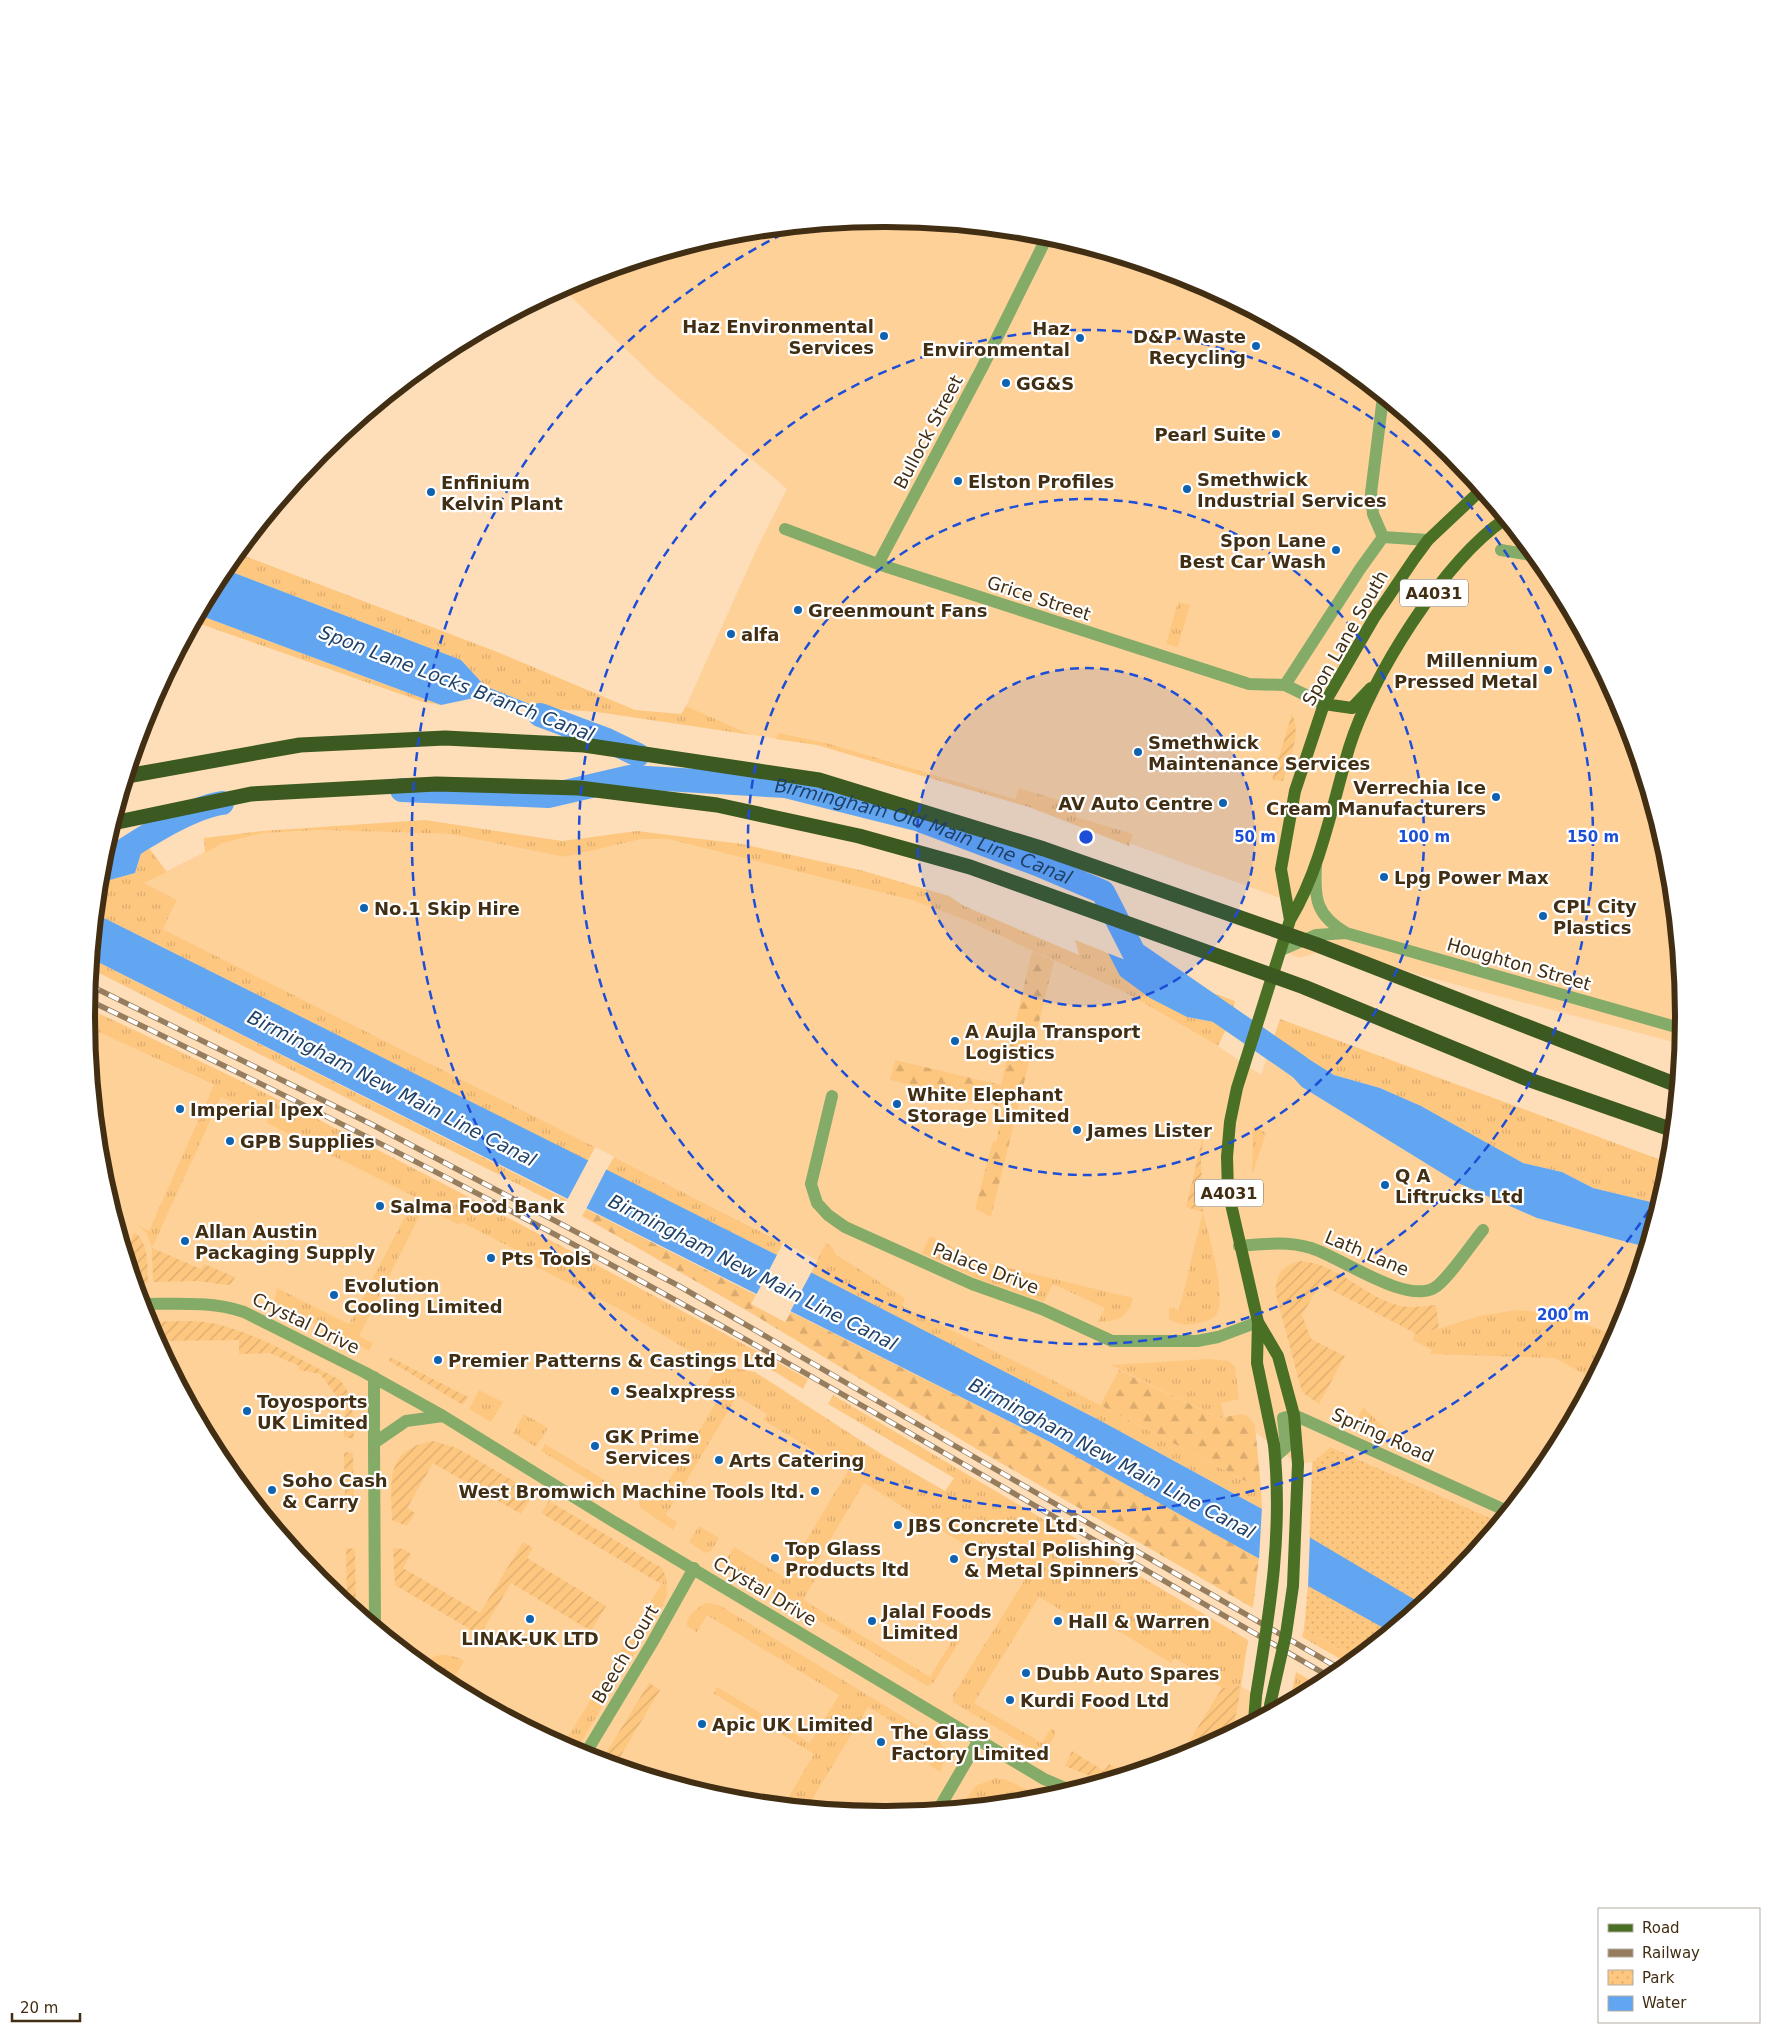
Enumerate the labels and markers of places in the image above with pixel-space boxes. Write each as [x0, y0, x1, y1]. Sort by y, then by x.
place label: Haz Environmental Services [682, 316, 874, 358]
place label: Haz Environmental [922, 318, 1070, 360]
place label: D&P Waste Recycling [1133, 326, 1246, 368]
marker: Haz Environmental Services [878, 330, 890, 342]
marker: Haz Environmental [1074, 332, 1086, 344]
marker: D&P Waste Recycling [1250, 340, 1262, 352]
place label: GG&S [1016, 373, 1074, 394]
marker: GG&S [1000, 377, 1012, 389]
place label: Pearl Suite [1154, 424, 1266, 445]
marker: Pearl Suite [1270, 428, 1282, 440]
place label: Smethwick Industrial Services [1197, 469, 1387, 511]
place label: Elston Profiles [968, 471, 1114, 492]
place label: Enfinium Kelvin Plant [441, 472, 563, 514]
marker: Elston Profiles [952, 475, 964, 487]
marker: Smethwick Industrial Services [1181, 483, 1193, 495]
marker: Enfinium Kelvin Plant [425, 486, 437, 498]
place label: Spon Lane Best Car Wash [1179, 530, 1326, 572]
marker: Spon Lane Best Car Wash [1330, 544, 1342, 556]
place label: Greenmount Fans [808, 600, 987, 621]
marker: Greenmount Fans [792, 604, 804, 616]
place label: alfa [741, 624, 779, 645]
marker: alfa [725, 628, 737, 640]
place label: Millennium Pressed Metal [1394, 650, 1538, 692]
marker: Millennium Pressed Metal [1542, 664, 1554, 676]
place label: Smethwick Maintenance Services [1148, 732, 1370, 774]
marker: Smethwick Maintenance Services [1132, 746, 1144, 758]
place label: Verrechia Ice Cream Manufacturers [1266, 777, 1486, 819]
marker: Verrechia Ice Cream Manufacturers [1490, 791, 1502, 803]
place label: AV Auto Centre [1058, 793, 1213, 814]
marker: AV Auto Centre [1217, 797, 1229, 809]
centre of rings [1077, 828, 1095, 846]
place label: Lpg Power Max [1394, 867, 1549, 888]
marker: Lpg Power Max [1378, 871, 1390, 883]
place label: CPL City Plastics [1553, 896, 1637, 938]
place label: No.1 Skip Hire [374, 898, 520, 919]
marker: No.1 Skip Hire [358, 902, 370, 914]
marker: CPL City Plastics [1537, 910, 1549, 922]
place label: A Aujla Transport Logistics [965, 1021, 1141, 1063]
marker: A Aujla Transport Logistics [949, 1035, 961, 1047]
place label: White Elephant Storage Limited [907, 1084, 1070, 1126]
marker: White Elephant Storage Limited [891, 1098, 903, 1110]
place label: Imperial Ipex [190, 1099, 324, 1120]
marker: Imperial Ipex [174, 1103, 186, 1115]
place label: James Lister [1085, 1120, 1212, 1141]
marker: James Lister [1071, 1124, 1083, 1136]
place label: GPB Supplies [240, 1131, 375, 1152]
marker: GPB Supplies [224, 1135, 236, 1147]
place label: Q A Liftrucks Ltd [1395, 1165, 1523, 1207]
marker: Q A Liftrucks Ltd [1379, 1179, 1391, 1191]
place label: Salma Food Bank [390, 1196, 566, 1217]
marker: Salma Food Bank [374, 1200, 386, 1212]
place label: Allan Austin Packaging Supply [195, 1221, 375, 1263]
marker: Allan Austin Packaging Supply [179, 1235, 191, 1247]
place label: Pts Tools [501, 1248, 591, 1269]
marker: Pts Tools [485, 1252, 497, 1264]
place label: Evolution Cooling Limited [344, 1275, 503, 1317]
marker: Evolution Cooling Limited [328, 1289, 340, 1301]
place label: Premier Patterns & Castings Ltd [448, 1350, 776, 1371]
marker: Premier Patterns & Castings Ltd [432, 1354, 444, 1366]
place label: Sealxpress [625, 1381, 736, 1402]
marker: Sealxpress [609, 1385, 621, 1397]
place label: Toyosports UK Limited [257, 1391, 368, 1433]
marker: Toyosports UK Limited [241, 1405, 253, 1417]
place label: GK Prime Services [605, 1426, 699, 1468]
marker: GK Prime Services [589, 1440, 601, 1452]
place label: Arts Catering [729, 1450, 864, 1471]
marker: Arts Catering [713, 1454, 725, 1466]
place label: Soho Cash & Carry [282, 1470, 388, 1512]
place label: West Bromwich Machine Tools ltd. [458, 1481, 805, 1502]
marker: Soho Cash & Carry [266, 1484, 278, 1496]
marker: West Bromwich Machine Tools ltd. [809, 1485, 821, 1497]
place label: JBS Concrete Ltd. [906, 1515, 1085, 1536]
marker: JBS Concrete Ltd. [892, 1519, 904, 1531]
place label: Top Glass Products ltd [785, 1538, 909, 1580]
place label: Crystal Polishing & Metal Spinners [964, 1539, 1139, 1581]
marker: Top Glass Products ltd [769, 1552, 781, 1564]
marker: Crystal Polishing & Metal Spinners [948, 1553, 960, 1565]
place label: Jalal Foods Limited [880, 1601, 992, 1643]
place label: Hall & Warren [1068, 1611, 1210, 1632]
marker: LINAK-UK LTD [524, 1613, 536, 1625]
marker: Jalal Foods Limited [866, 1615, 878, 1627]
marker: Hall & Warren [1052, 1615, 1064, 1627]
place label: LINAK-UK LTD [461, 1628, 599, 1649]
place label: Dubb Auto Spares [1036, 1663, 1220, 1684]
marker: Dubb Auto Spares [1020, 1667, 1032, 1679]
place label: Kurdi Food Ltd [1020, 1690, 1169, 1711]
marker: Kurdi Food Ltd [1004, 1694, 1016, 1706]
place label: Apic UK Limited [712, 1714, 873, 1735]
marker: Apic UK Limited [696, 1718, 708, 1730]
place label: The Glass Factory Limited [891, 1722, 1049, 1764]
marker: The Glass Factory Limited [875, 1736, 887, 1748]

